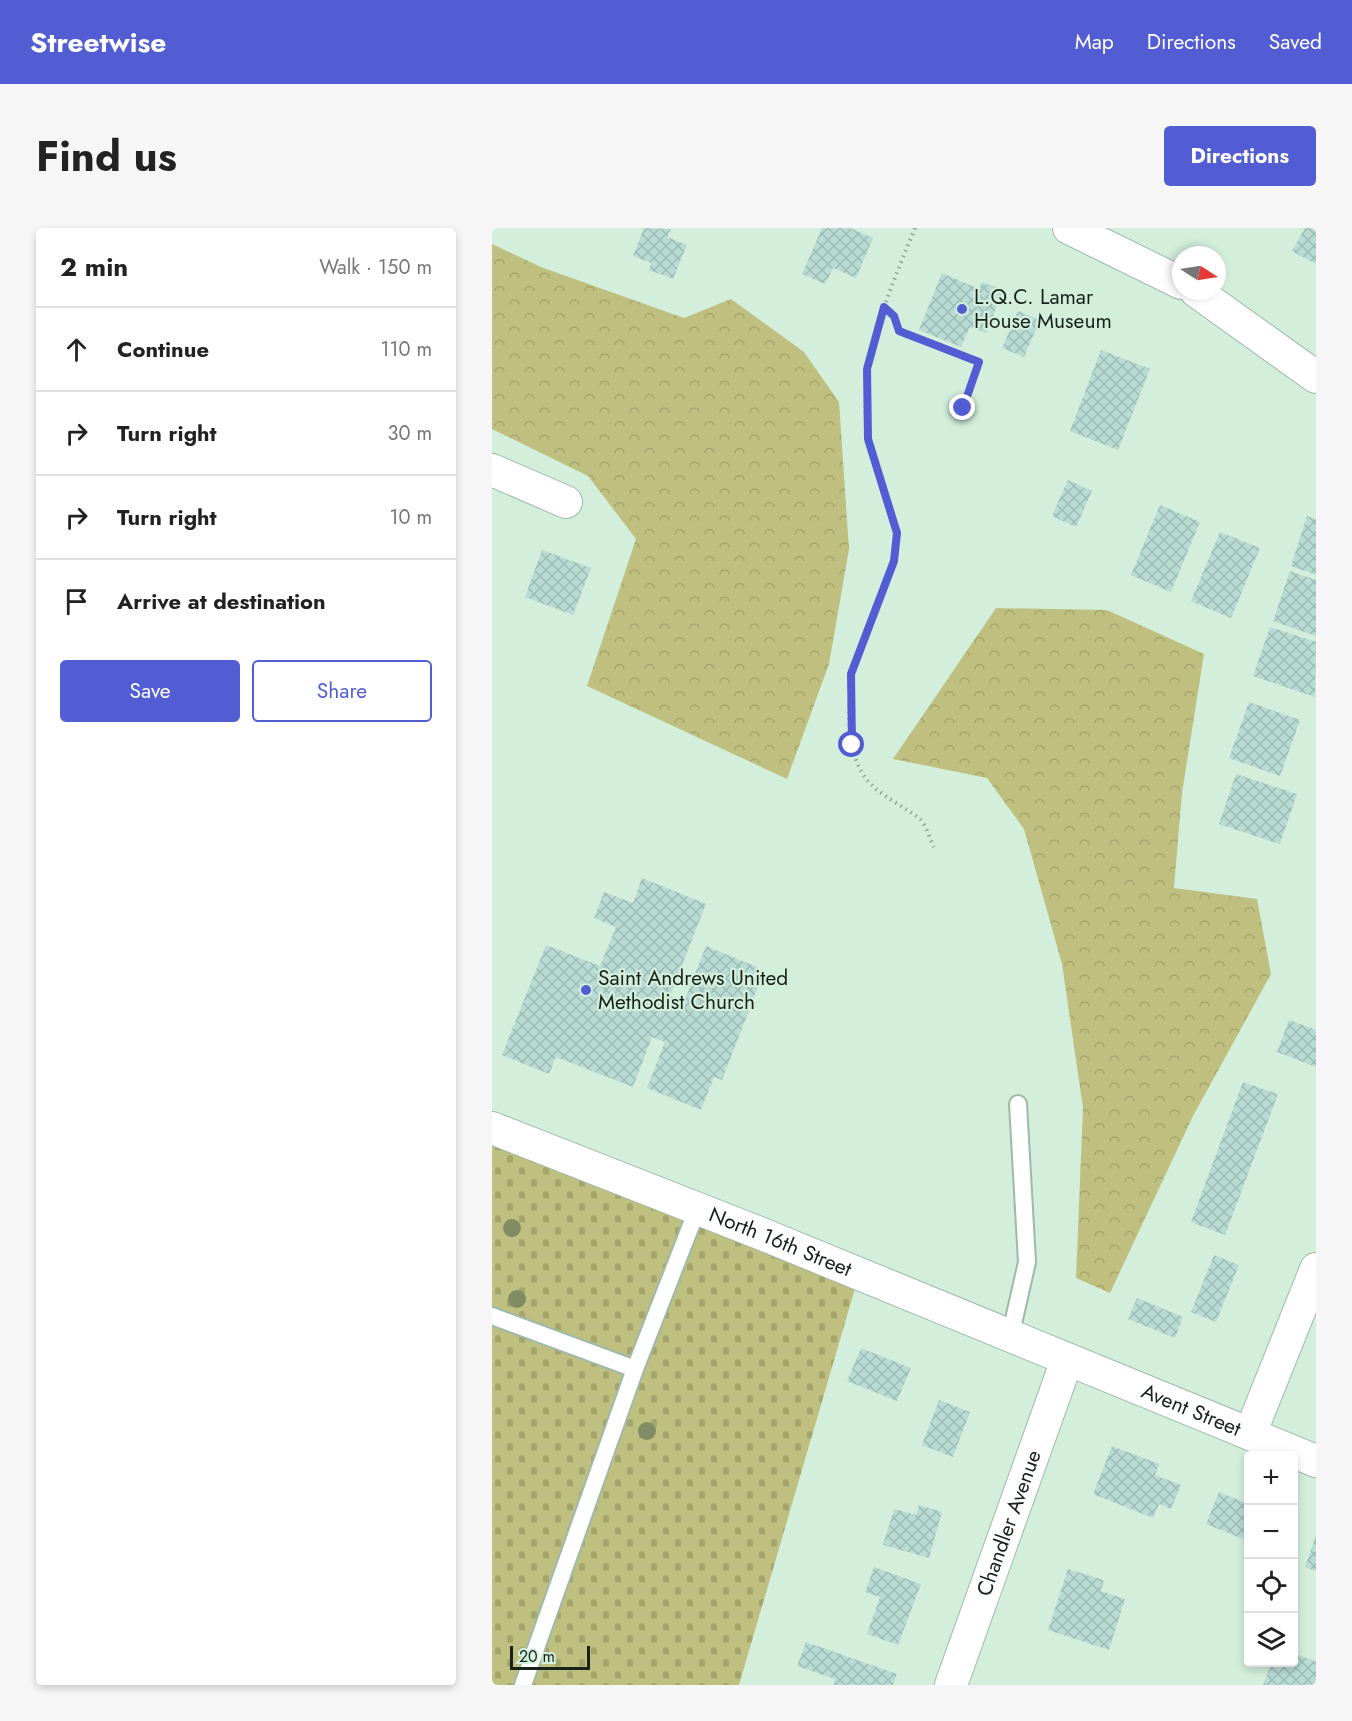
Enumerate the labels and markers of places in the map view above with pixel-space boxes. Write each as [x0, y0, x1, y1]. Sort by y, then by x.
place label: L.Q.C. Lamar House Museum [974, 282, 1112, 336]
marker: L.Q.C. Lamar House Museum [955, 302, 969, 316]
place label: Saint Andrews United Methodist Church [598, 963, 788, 1017]
marker: Saint Andrews United Methodist Church [579, 983, 593, 997]

